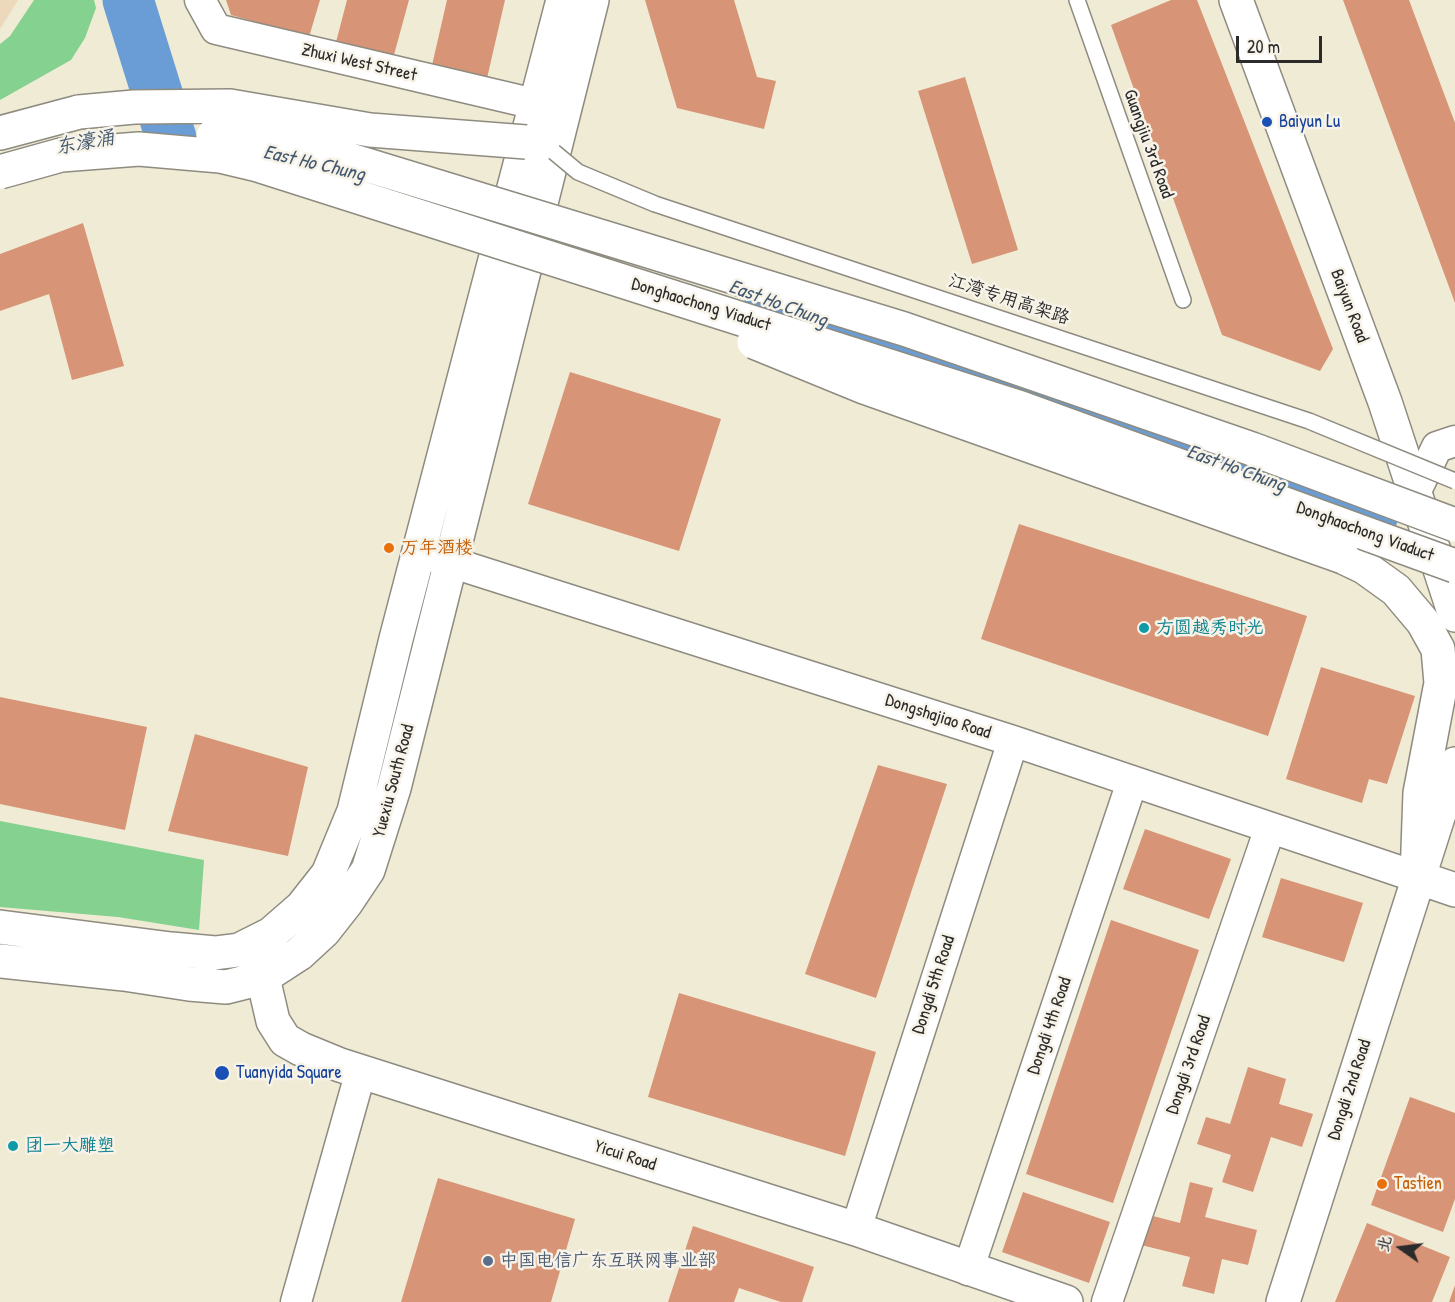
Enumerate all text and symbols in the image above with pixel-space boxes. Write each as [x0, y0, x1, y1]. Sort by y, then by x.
scale bar [1239, 24, 1324, 62]
text: 20 m [1247, 34, 1280, 59]
street label: Zhuxi West Street [299, 39, 419, 87]
street label: Guangjiu 3rd Road [1118, 87, 1178, 201]
place label: Baiyun Lu [1279, 111, 1340, 133]
marker: Baiyun Lu [1260, 115, 1274, 129]
water label: 东濠涌 [53, 126, 117, 160]
water label: East Ho Chung [261, 141, 367, 187]
street label: Baiyun Road [1325, 266, 1373, 346]
street label: 江湾专用高架路 [946, 270, 1072, 330]
street label: Donghaochong Viaduct [629, 274, 773, 336]
water label: East Ho Chung [725, 275, 831, 333]
water label: East Ho Chung [1183, 440, 1289, 498]
street label: Donghaochong Viaduct [1293, 497, 1437, 567]
place label: 万年酒楼 [401, 537, 473, 559]
marker: 万年酒楼 [382, 541, 396, 555]
place label: 方圆越秀时光 [1156, 617, 1264, 639]
marker: 方圆越秀时光 [1137, 621, 1151, 635]
street label: Dongshajiao Road [882, 690, 994, 744]
street label: Yuexiu South Road [369, 722, 419, 840]
street label: Dongdi 5th Road [908, 933, 960, 1037]
street label: Dongdi 4th Road [1023, 975, 1077, 1077]
street label: Dongdi 3rd Road [1162, 1013, 1216, 1117]
street label: Dongdi 2nd Road [1324, 1037, 1376, 1143]
place label: Tuanyida Square [236, 1062, 342, 1084]
marker: Tuanyida Square [213, 1064, 231, 1082]
place label: 团一大雕塑 [25, 1135, 115, 1157]
street label: Yicui Road [591, 1136, 659, 1176]
marker: 团一大雕塑 [6, 1139, 20, 1153]
place label: Tastien [1394, 1173, 1442, 1195]
marker: Tastien [1375, 1177, 1389, 1191]
north arrow [1371, 1218, 1431, 1278]
text: 北 [1371, 1233, 1396, 1254]
place label: 中国电信广东互联网事业部 [500, 1250, 716, 1272]
marker: 中国电信广东互联网事业部 [481, 1254, 495, 1268]

